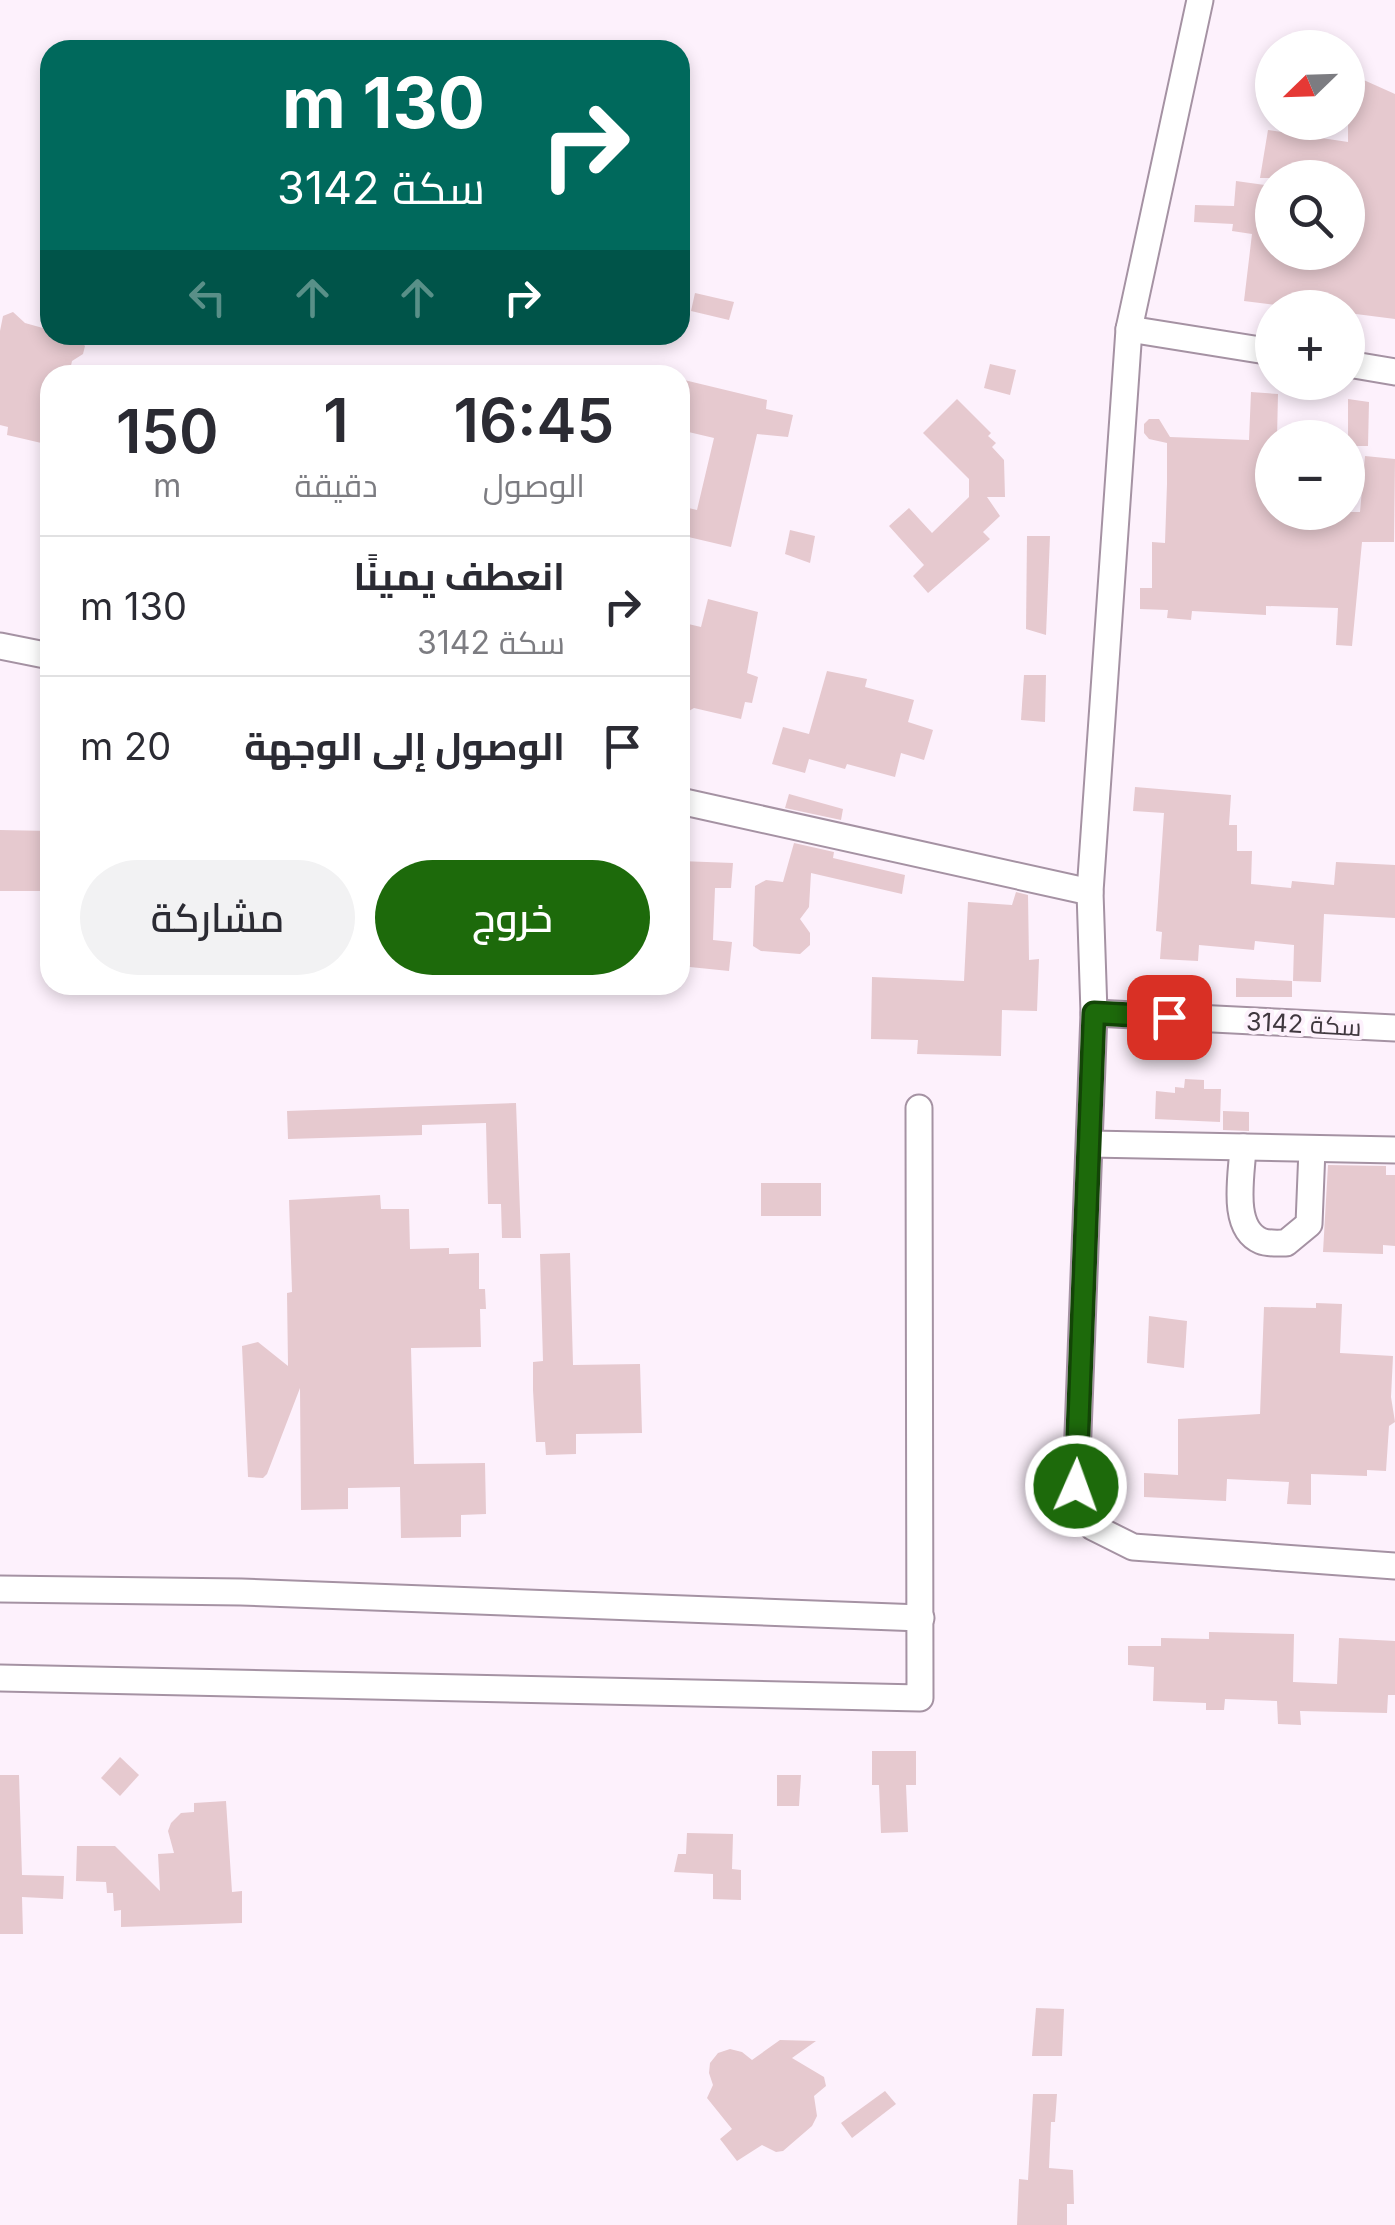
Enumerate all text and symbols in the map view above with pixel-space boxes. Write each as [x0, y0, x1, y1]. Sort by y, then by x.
north arrow [1255, 30, 1365, 140]
map controls [1255, 30, 1365, 530]
text: 130 m [282, 60, 485, 145]
icon: right [520, 80, 650, 210]
text: سكة 3142 [277, 160, 485, 215]
button: search [1255, 160, 1365, 270]
icon: left [180, 270, 235, 325]
icon: ahead [285, 270, 340, 325]
icon: ahead [390, 270, 445, 325]
icon: right [495, 270, 550, 325]
button: + [1255, 290, 1365, 400]
text: 1 [323, 384, 349, 456]
text: 16:45 [454, 384, 614, 456]
text: 150 [116, 395, 219, 467]
button: − [1255, 420, 1365, 530]
text: m [153, 466, 181, 505]
text: دقيقة [294, 466, 378, 505]
text: الوصول [483, 466, 585, 505]
text: انعطف يمينًا [353, 553, 565, 599]
icon: right [595, 579, 650, 634]
text: 130 m [80, 583, 187, 629]
text: سكة 3142 [417, 623, 565, 662]
icon: arrive [595, 719, 650, 774]
text: 20 m [80, 723, 171, 769]
text: الوصول إلى الوجهة [244, 723, 565, 769]
button: مشاركة [80, 860, 355, 975]
button: خروج [375, 860, 650, 975]
pin [1127, 975, 1212, 1060]
icon: arrive [1142, 990, 1197, 1045]
street label: سكة 3142 [1245, 1006, 1363, 1042]
position arrow [1024, 1434, 1128, 1538]

